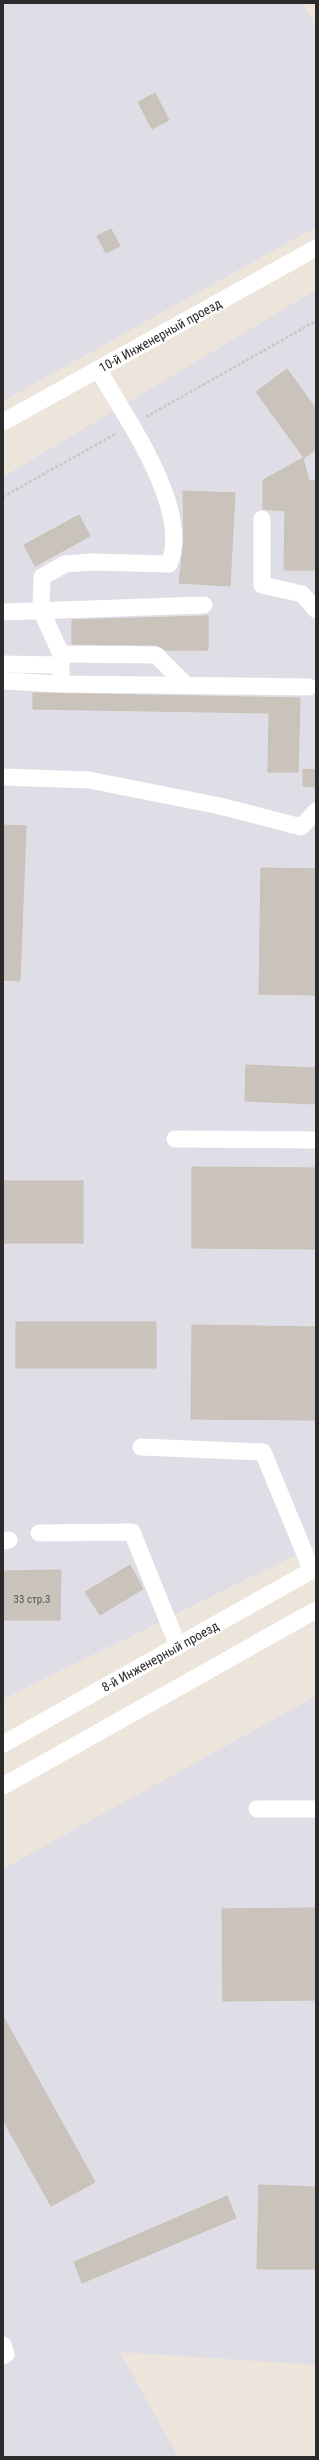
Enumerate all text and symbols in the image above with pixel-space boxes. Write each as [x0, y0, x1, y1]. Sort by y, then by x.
street label: 10-й Инженерный проезд [96, 296, 224, 375]
house number: 33 стр.3 [14, 1593, 50, 1606]
street label: 8-й Инженерный проезд [99, 1618, 221, 1695]

